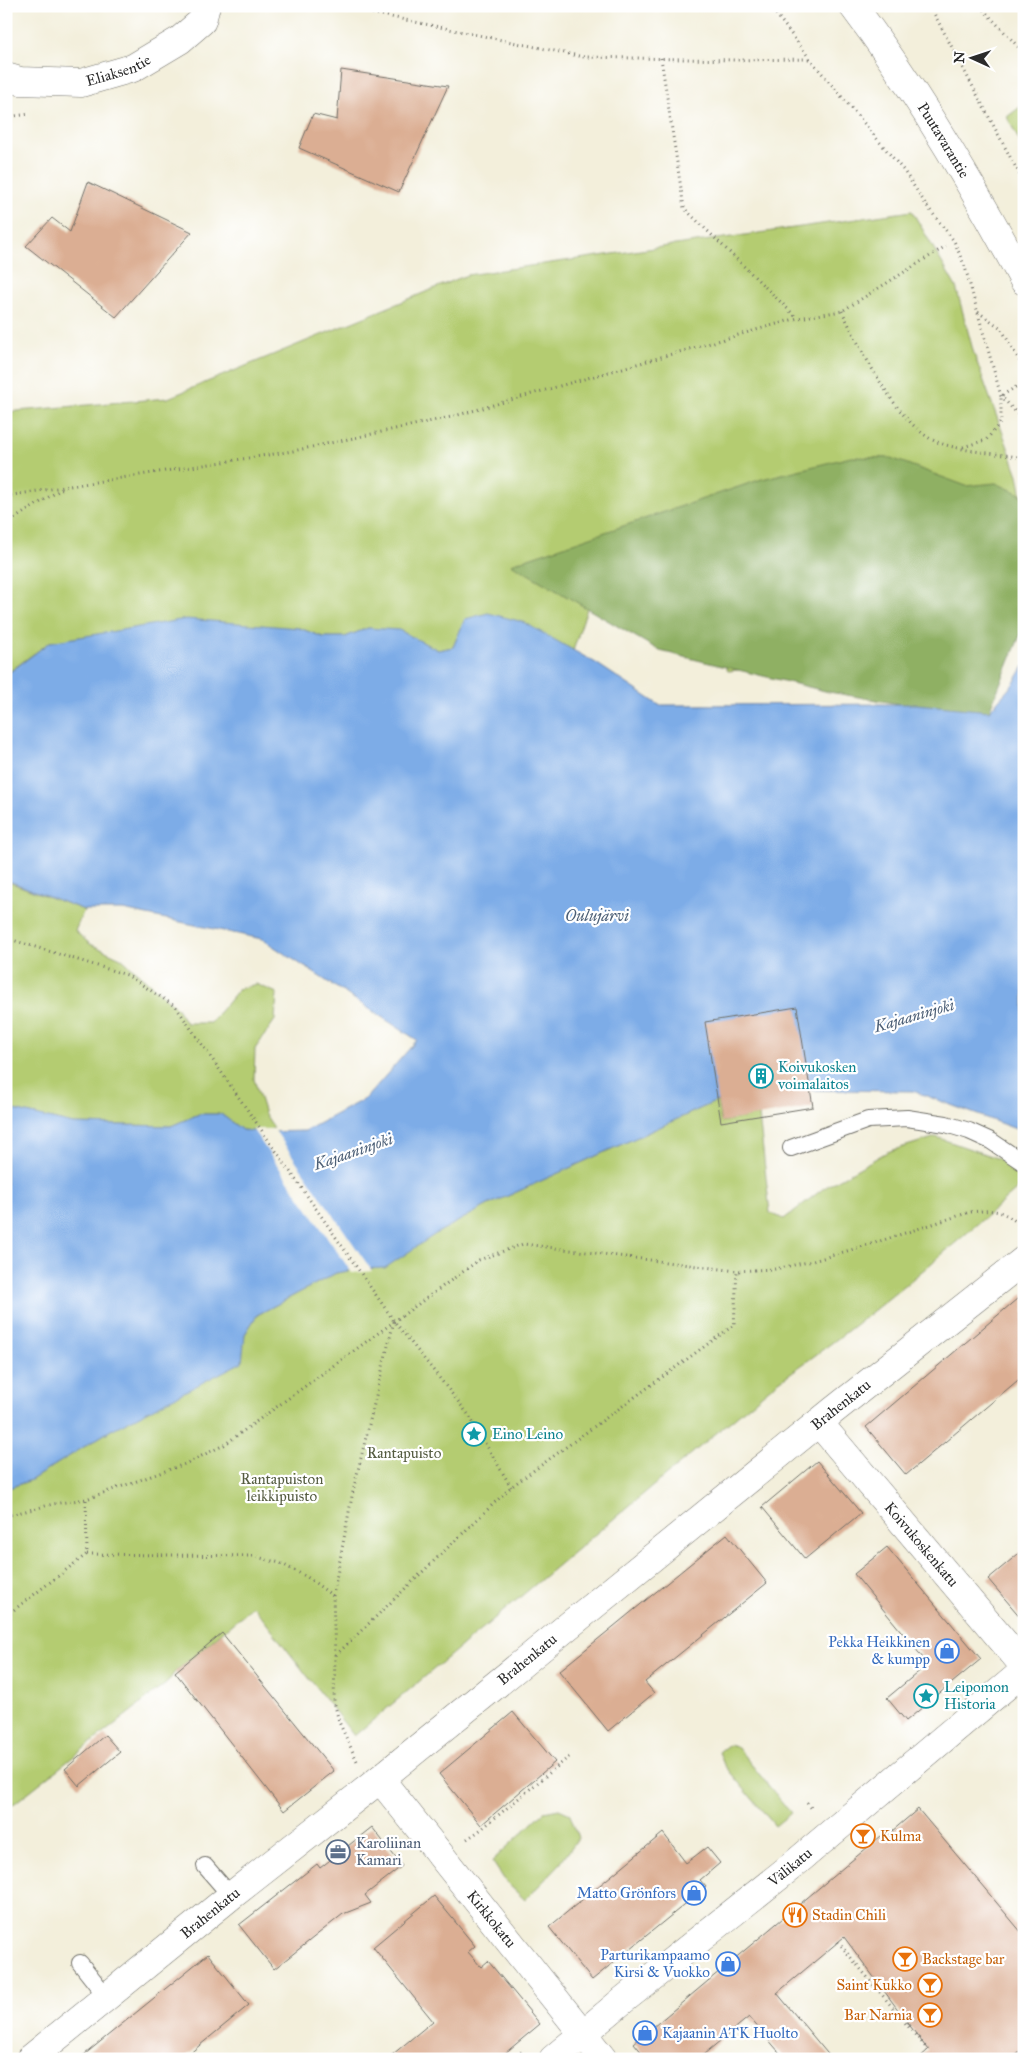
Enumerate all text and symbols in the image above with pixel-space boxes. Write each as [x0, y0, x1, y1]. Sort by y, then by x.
north arrow [948, 32, 998, 82]
street label: Eliaksentie [84, 50, 154, 90]
text: N [951, 51, 968, 64]
street label: Puutavarantie [914, 99, 973, 181]
water label: Oulujärvi [565, 906, 629, 926]
water label: Kajaaninjoki [871, 995, 957, 1037]
place label: Koivukosken voimalaitos [777, 1058, 856, 1093]
building icon: Koivukosken voimalaitos [748, 1063, 774, 1089]
water label: Kajaaninjoki [310, 1129, 396, 1175]
street label: Brahenkatu [807, 1375, 874, 1434]
place icon: Eino Leino [461, 1421, 487, 1447]
place label: Eino Leino [492, 1425, 563, 1443]
park label: Rantapuisto [367, 1444, 442, 1462]
park label: Rantapuiston leikkipuisto [241, 1470, 323, 1505]
street label: Koivukoskenkatu [881, 1499, 962, 1591]
street label: Brahenkatu [494, 1630, 561, 1689]
place label: Pekka Heikkinen & kumpp [828, 1633, 930, 1668]
shop icon: Pekka Heikkinen & kumpp [934, 1638, 960, 1664]
place label: Leipomon Historia [944, 1678, 1009, 1713]
place icon: Leipomon Historia [913, 1683, 939, 1709]
bar icon: Kulma [850, 1823, 876, 1849]
place label: Kulma [880, 1827, 922, 1845]
place label: Karoliinan Kamari [356, 1834, 421, 1869]
office icon: Karoliinan Kamari [325, 1839, 351, 1865]
street label: Välikatu [764, 1844, 816, 1891]
shop icon: Matto Grönfors [681, 1880, 707, 1906]
street label: Brahenkatu [177, 1883, 243, 1942]
place label: Matto Grönfors [577, 1884, 676, 1902]
street label: Kirkkokatu [463, 1887, 520, 1951]
restaurant icon: Stadin Chili [782, 1902, 808, 1928]
place label: Stadin Chili [812, 1906, 886, 1924]
place label: Parturikampaamo Kirsi & Vuokko [600, 1946, 710, 1981]
bar icon: Backstage bar [892, 1946, 918, 1972]
place label: Backstage bar [922, 1950, 1005, 1968]
shop icon: Parturikampaamo Kirsi & Vuokko [715, 1951, 741, 1977]
bar icon: Saint Kukko [917, 1972, 943, 1998]
place label: Saint Kukko [836, 1976, 912, 1994]
bar icon: Bar Narnia [917, 2002, 943, 2028]
place label: Bar Narnia [844, 2006, 913, 2024]
shop icon: Kajaanin ATK Huolto [632, 2020, 658, 2046]
place label: Kajaanin ATK Huolto [662, 2024, 798, 2042]

